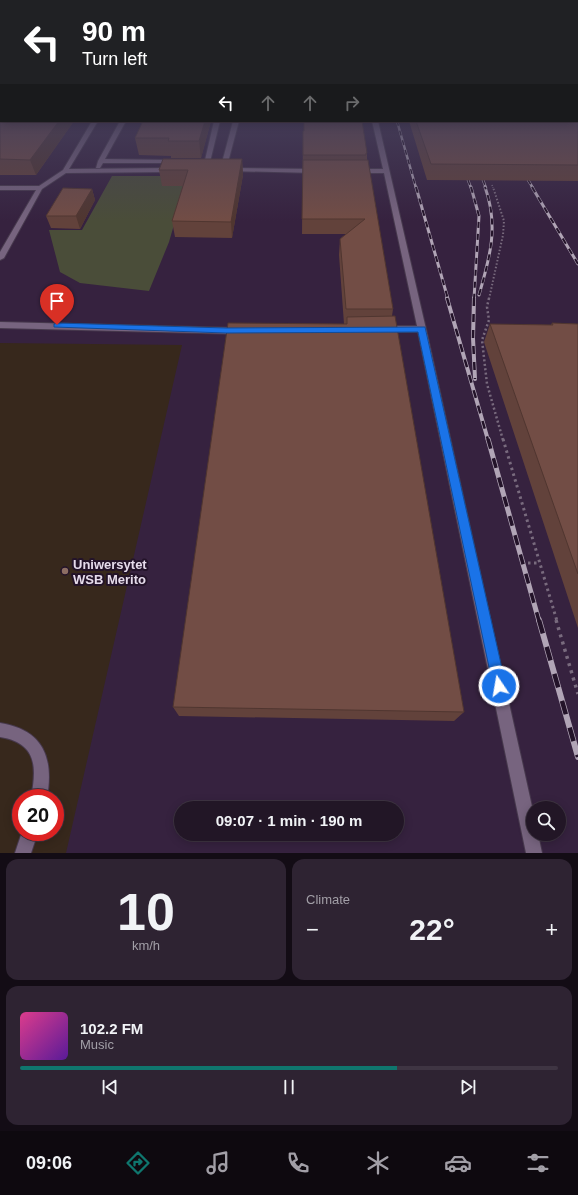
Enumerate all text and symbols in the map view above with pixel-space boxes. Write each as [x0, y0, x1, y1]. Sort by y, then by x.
icon: left [16, 16, 68, 68]
text: 90 m [82, 16, 146, 47]
text: Turn left [82, 49, 147, 69]
icon: left [215, 92, 237, 114]
icon: ahead [257, 92, 279, 114]
icon: ahead [299, 92, 321, 114]
icon: right [341, 92, 363, 114]
pin [40, 284, 74, 325]
icon: arrive [46, 290, 68, 312]
place label: Uniwersytet WSB Merito [73, 557, 147, 587]
marker: Uniwersytet WSB Merito [60, 566, 70, 576]
position arrow [478, 665, 520, 707]
speed limit sign: 20 [12, 789, 64, 841]
map controls [526, 801, 566, 841]
button: search [526, 801, 566, 841]
text: 09:07 · 1 min · 190 m [216, 812, 362, 829]
text: 10 [117, 883, 175, 941]
text: Climate [306, 892, 350, 907]
text: 22° [409, 913, 455, 946]
text: − [306, 917, 319, 942]
text: + [545, 917, 558, 942]
text: km/h [132, 938, 160, 953]
text: 102.2 FM [80, 1020, 143, 1037]
text: Music [80, 1037, 114, 1052]
icon: previous [99, 1076, 121, 1098]
icon: pause [278, 1076, 300, 1098]
icon: next [457, 1076, 479, 1098]
icon: directions [124, 1149, 152, 1177]
icon: music [204, 1149, 232, 1177]
icon: phone [284, 1149, 312, 1177]
icon: climate [364, 1149, 392, 1177]
icon: car [444, 1149, 472, 1177]
icon: filters [524, 1149, 552, 1177]
text: 09:06 [26, 1153, 72, 1173]

